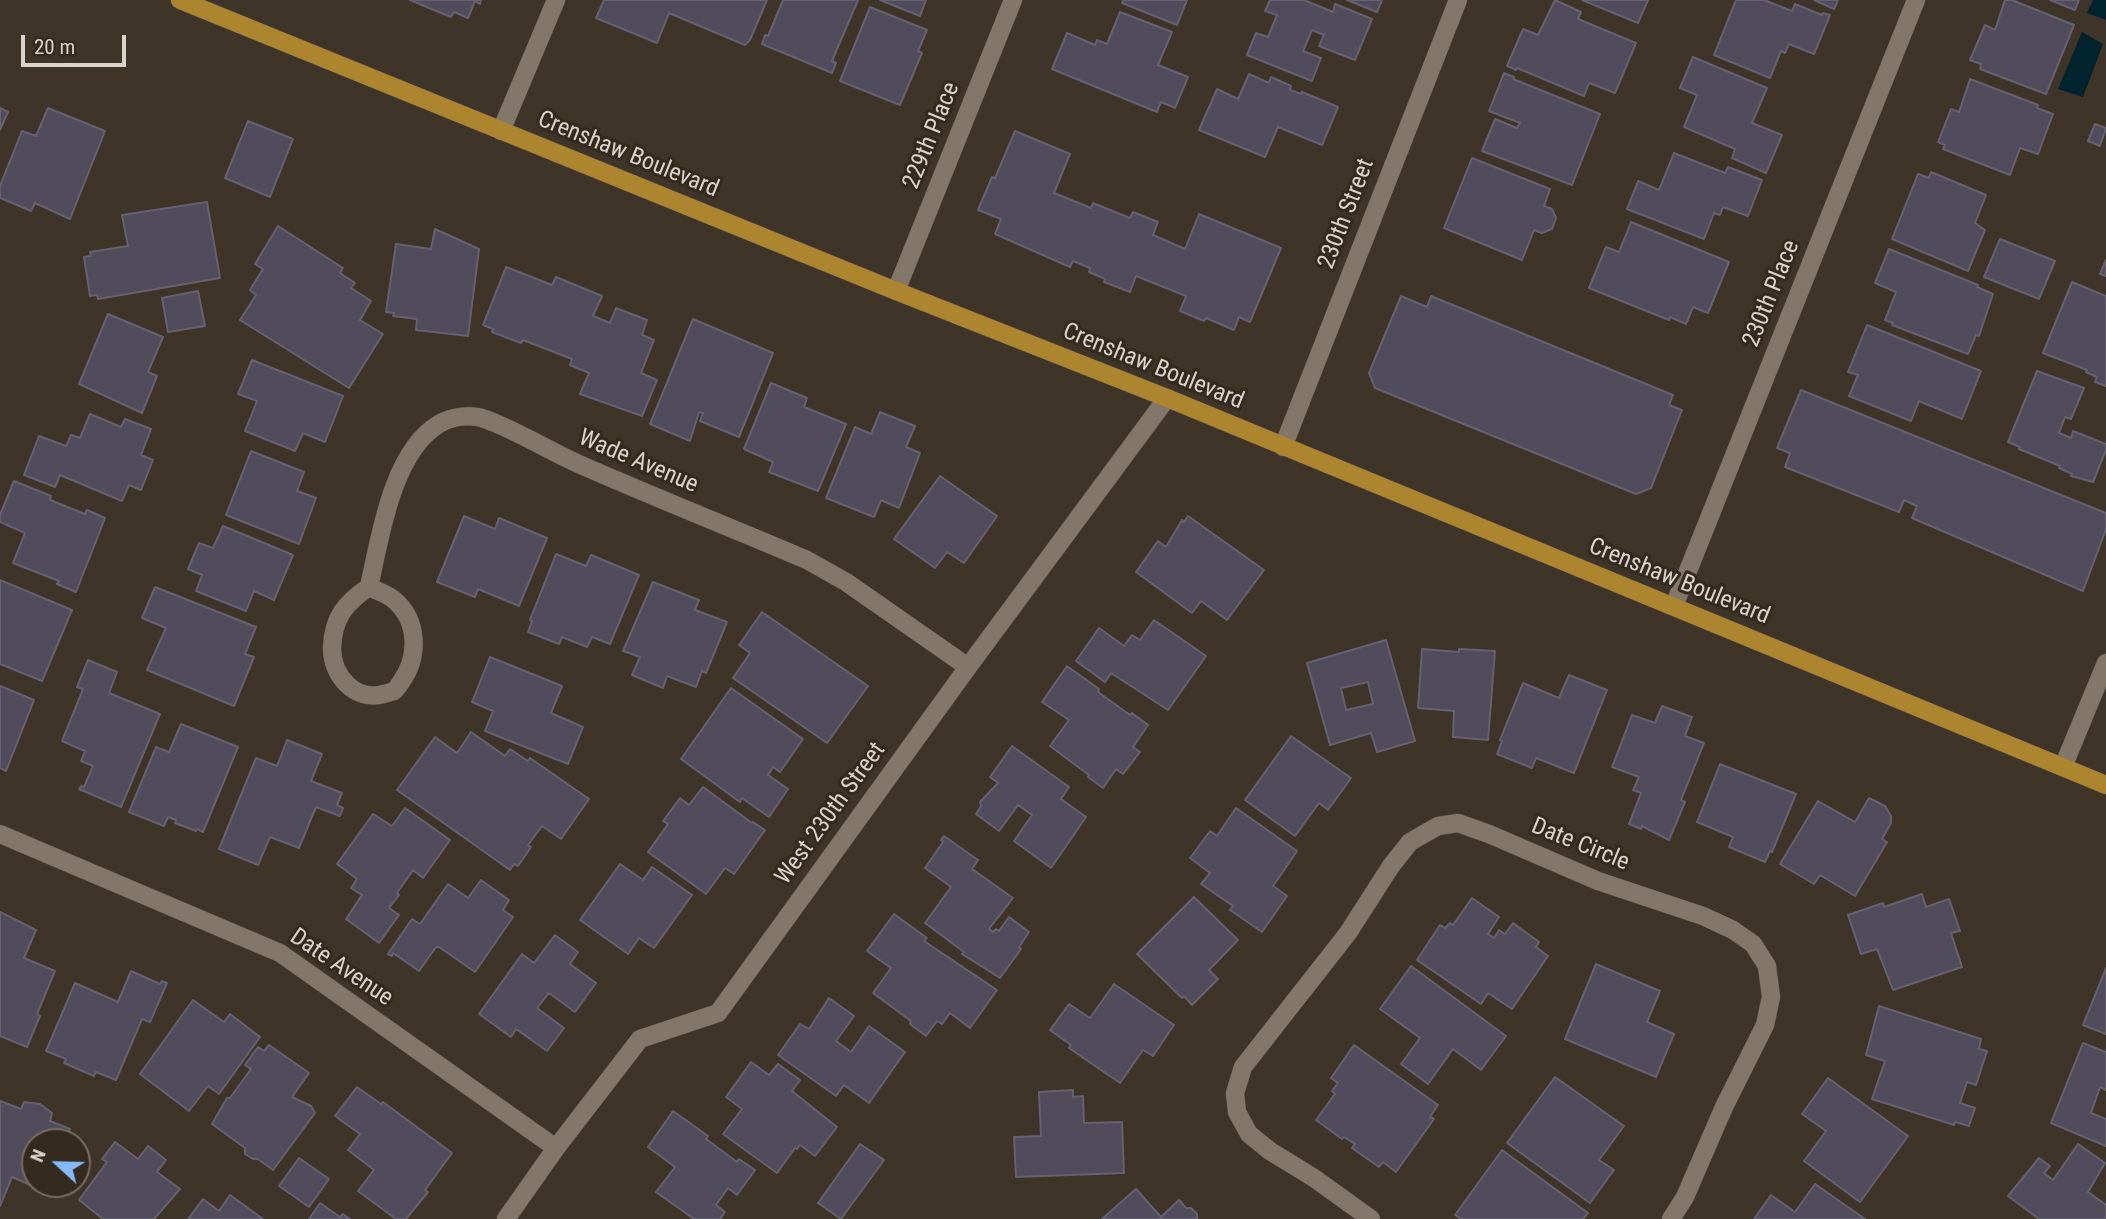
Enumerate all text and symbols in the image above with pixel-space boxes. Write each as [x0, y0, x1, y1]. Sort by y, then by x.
scale bar [24, 21, 130, 65]
text: 20 m [34, 35, 75, 59]
street label: 229th Place [898, 79, 966, 193]
street label: Crenshaw Boulevard [533, 106, 723, 204]
street label: 230th Street [1313, 155, 1381, 273]
street label: 230th Place [1738, 237, 1806, 351]
street label: Crenshaw Boulevard [1058, 318, 1248, 416]
street label: Wade Avenue [574, 424, 702, 500]
street label: Crenshaw Boulevard [1584, 533, 1774, 631]
street label: West 230th Street [770, 737, 892, 891]
street label: Date Circle [1527, 812, 1633, 878]
street label: Date Avenue [284, 923, 398, 1013]
north arrow [21, 1128, 91, 1198]
text: N [25, 1146, 51, 1165]

